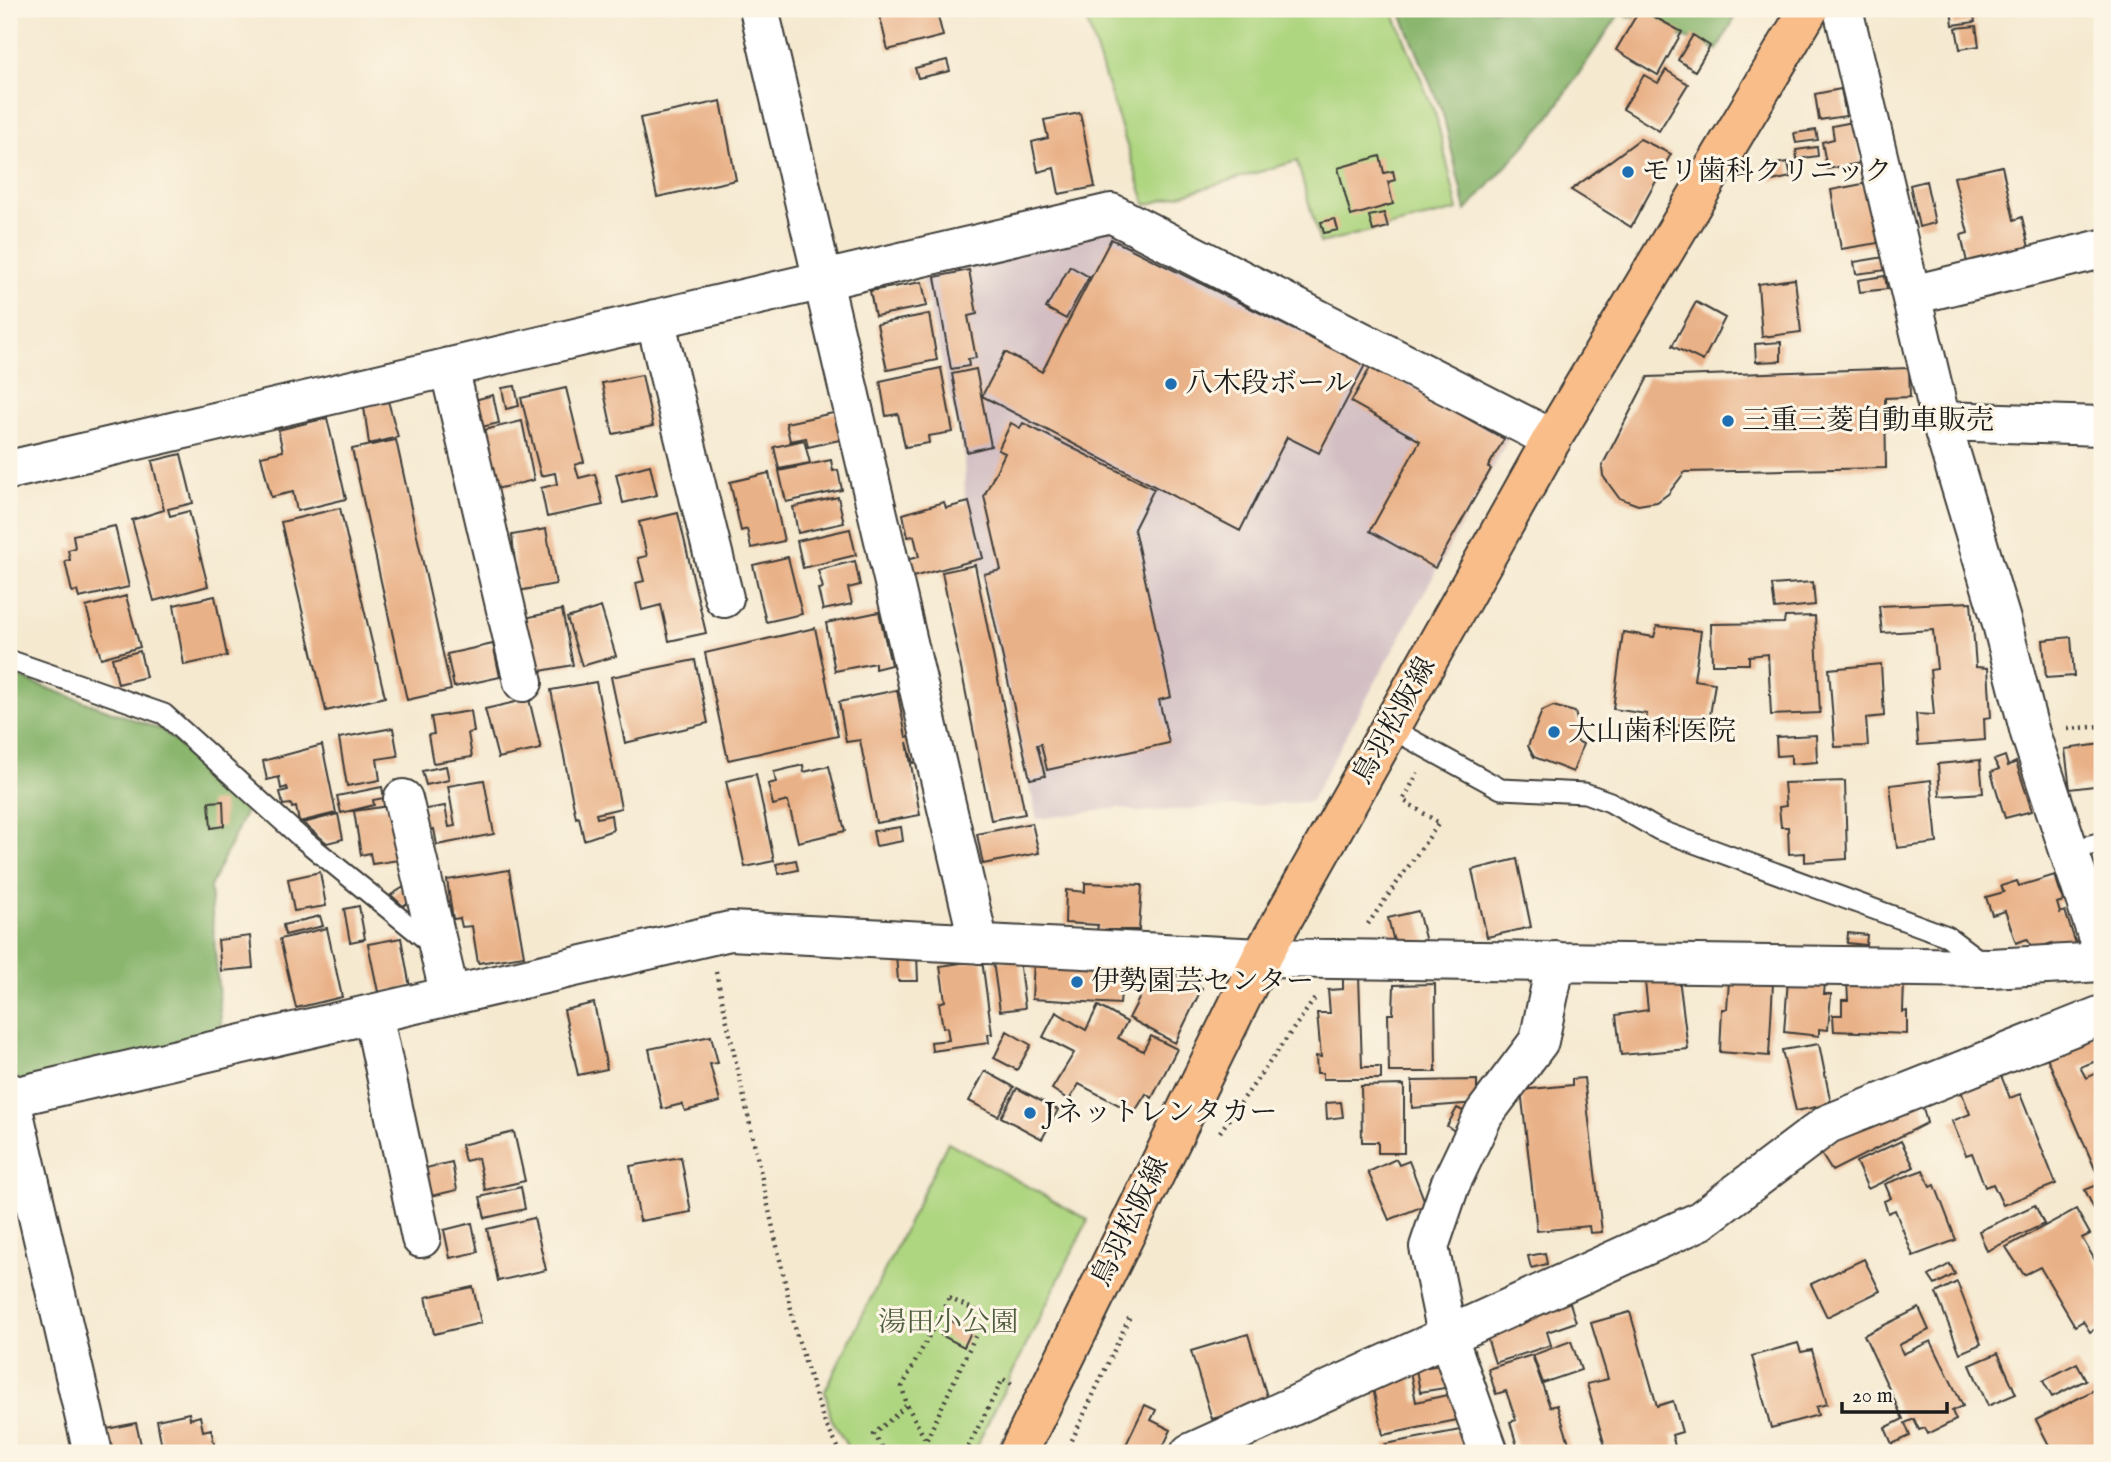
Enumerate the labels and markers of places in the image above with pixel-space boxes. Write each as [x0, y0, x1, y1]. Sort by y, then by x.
place label: モリ歯科クリニック [1642, 155, 1892, 190]
marker: モリ歯科クリニック [1620, 164, 1636, 180]
place label: 八木段ボール [1185, 367, 1352, 402]
marker: 八木段ボール [1163, 376, 1179, 392]
place label: 三重三菱自動車販売 [1742, 404, 1994, 439]
marker: 三重三菱自動車販売 [1720, 413, 1736, 429]
place label: 大山歯科医院 [1568, 715, 1736, 750]
marker: 大山歯科医院 [1546, 724, 1562, 740]
place label: 伊勢園芸センター [1091, 965, 1314, 1000]
marker: 伊勢園芸センター [1069, 974, 1085, 990]
place label: Jネットレンタカー [1041, 1096, 1278, 1131]
marker: Jネットレンタカー [1022, 1105, 1038, 1121]

